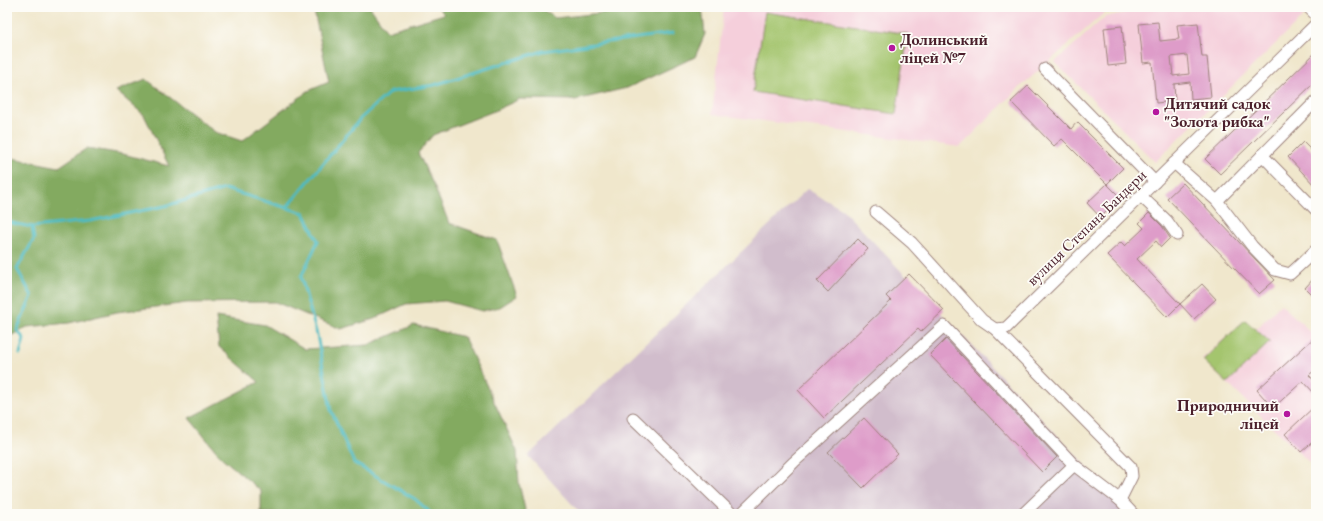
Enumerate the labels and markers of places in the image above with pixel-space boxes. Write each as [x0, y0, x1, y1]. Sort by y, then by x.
place label: Долинський ліцей №7 [900, 29, 989, 68]
marker: Долинський ліцей №7 [887, 43, 897, 53]
place label: Дитячий садок "Золота рибка" [1164, 93, 1271, 132]
marker: Дитячий садок "Золота рибка" [1151, 107, 1161, 117]
place label: Природничий ліцей [1177, 395, 1280, 434]
marker: Природничий ліцей [1282, 409, 1292, 419]

